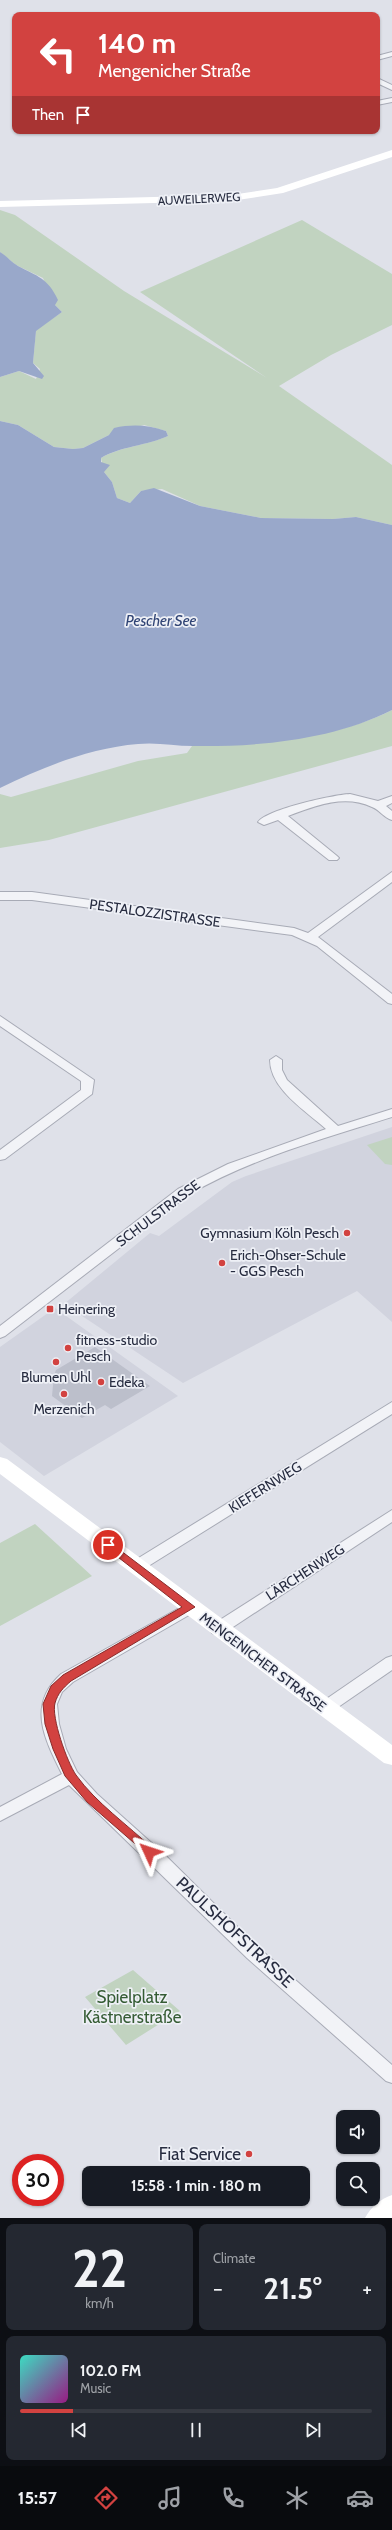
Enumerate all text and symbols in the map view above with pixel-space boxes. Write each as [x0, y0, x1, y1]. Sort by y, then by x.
text: 140 m [98, 26, 176, 60]
icon: left [32, 28, 84, 80]
text: Mengenicher Straße [98, 60, 251, 82]
icon: arrive [72, 104, 94, 126]
text: Then [32, 106, 64, 124]
street label: AUWEILERWEG [157, 189, 241, 208]
water label: Pescher See [126, 612, 197, 630]
street label: PESTALOZZISTRASSE [88, 895, 222, 931]
street label: SCHULSTRASSE [112, 1175, 204, 1250]
place label: Gymnasium Köln Pesch [200, 1224, 339, 1242]
marker: Gymnasium Köln Pesch [342, 1228, 352, 1238]
place label: Erich-Ohser-Schule - GGS Pesch [230, 1246, 346, 1280]
marker: Erich-Ohser-Schule - GGS Pesch [217, 1258, 227, 1268]
place label: Heinering [58, 1300, 116, 1318]
marker: Heinering [45, 1304, 55, 1314]
place label: fitness-studio Pesch [76, 1331, 157, 1365]
marker: fitness-studio Pesch [63, 1343, 73, 1353]
marker: Blumen Uhl [51, 1357, 61, 1367]
place label: Blumen Uhl [21, 1368, 92, 1386]
place label: Edeka [109, 1373, 145, 1391]
marker: Edeka [96, 1377, 106, 1387]
marker: Merzenich [59, 1389, 69, 1399]
place label: Merzenich [33, 1400, 95, 1418]
street label: KIEFERNWEG [225, 1457, 305, 1517]
pin [91, 1528, 125, 1562]
icon: arrive [97, 1534, 119, 1556]
street label: LÄRCHENWEG [262, 1540, 348, 1604]
street label: MENGENICHER STRASSE [196, 1608, 330, 1716]
position arrow [128, 1831, 170, 1873]
street label: PAULSHOFSTRASSE [172, 1873, 298, 1991]
park label: Spielplatz Kästnerstraße [83, 1987, 182, 2027]
map controls [336, 2110, 380, 2206]
button: sound [336, 2110, 380, 2154]
place label: Fiat Service [159, 2144, 241, 2164]
marker: Fiat Service [244, 2149, 254, 2159]
speed limit sign: 30 [12, 2154, 64, 2206]
button: search [336, 2162, 380, 2206]
text: 15:58 · 1 min · 180 m [131, 2177, 261, 2195]
text: 22 [72, 2237, 127, 2300]
text: Climate [213, 2250, 255, 2266]
text: 21.5° [263, 2270, 322, 2307]
text: − [213, 2275, 223, 2302]
text: + [362, 2275, 372, 2302]
text: km/h [85, 2295, 114, 2311]
text: 102.0 FM [80, 2362, 141, 2380]
text: Music [80, 2380, 111, 2396]
icon: previous [68, 2419, 90, 2441]
icon: pause [185, 2419, 207, 2441]
icon: next [302, 2419, 324, 2441]
icon: directions [92, 2484, 120, 2512]
icon: music [156, 2484, 184, 2512]
icon: phone [219, 2484, 247, 2512]
icon: climate [283, 2484, 311, 2512]
icon: car [346, 2484, 374, 2512]
text: 15:57 [18, 2487, 57, 2509]

